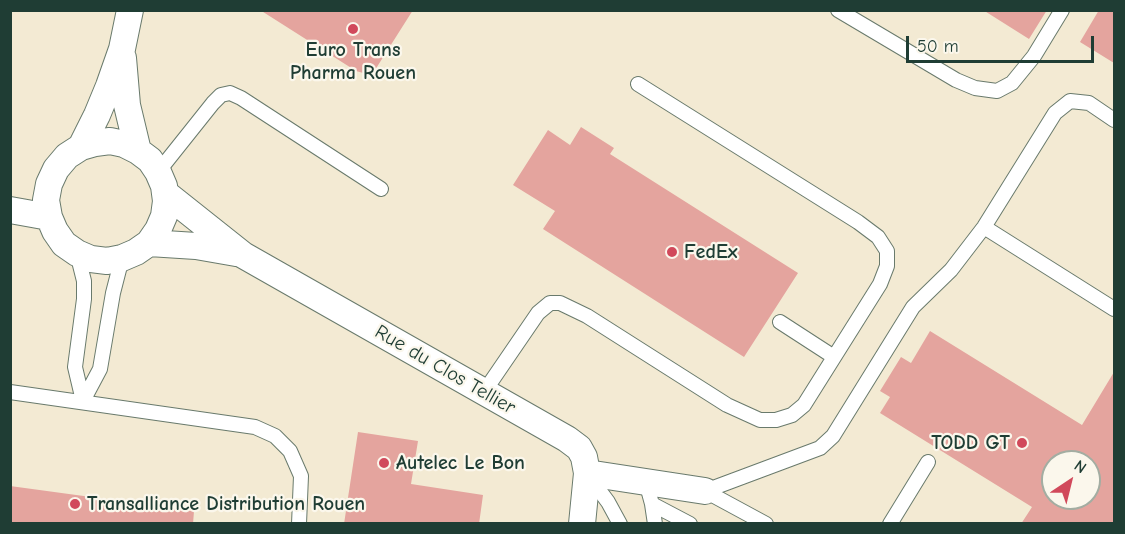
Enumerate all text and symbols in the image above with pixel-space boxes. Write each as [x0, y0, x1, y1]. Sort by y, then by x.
marker: Euro Trans Pharma Rouen [346, 22, 360, 36]
scale bar [909, 24, 1096, 62]
text: 50 m [917, 36, 959, 57]
place label: Euro Trans Pharma Rouen [290, 38, 416, 85]
place label: FedEx [684, 240, 738, 264]
marker: FedEx [665, 245, 679, 259]
street label: Rue du Clos Tellier [370, 320, 520, 420]
place label: TODD GT [931, 431, 1010, 455]
marker: TODD GT [1015, 436, 1029, 450]
north arrow [1041, 450, 1101, 510]
place label: Autelec Le Bon [396, 451, 525, 475]
marker: Autelec Le Bon [377, 456, 391, 470]
text: N [1071, 457, 1090, 477]
place label: Transalliance Distribution Rouen [87, 492, 365, 516]
marker: Transalliance Distribution Rouen [68, 497, 82, 511]

